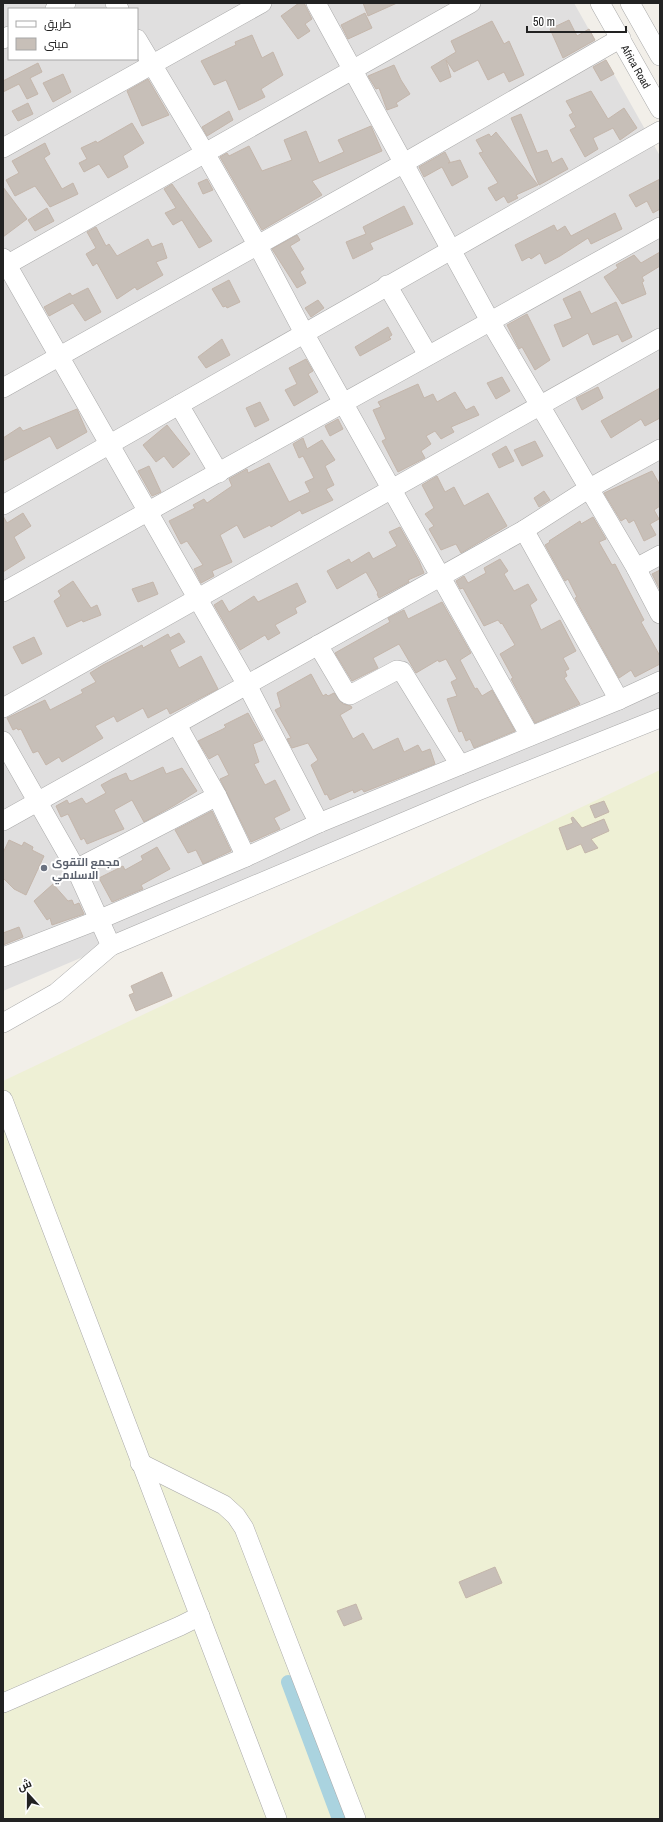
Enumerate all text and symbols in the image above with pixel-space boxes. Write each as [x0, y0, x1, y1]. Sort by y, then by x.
legend [8, 8, 138, 60]
scale bar [527, 8, 626, 34]
text: 50 m [533, 14, 555, 30]
text: طريق [44, 16, 72, 32]
text: مبنى [44, 36, 69, 52]
street label: Africa Road [618, 41, 654, 91]
place label: مجمع التقوى الاسلامي [52, 855, 120, 885]
marker: مجمع التقوى الاسلامي [39, 863, 49, 873]
north arrow [8, 1774, 48, 1814]
text: ش [15, 1776, 34, 1794]

